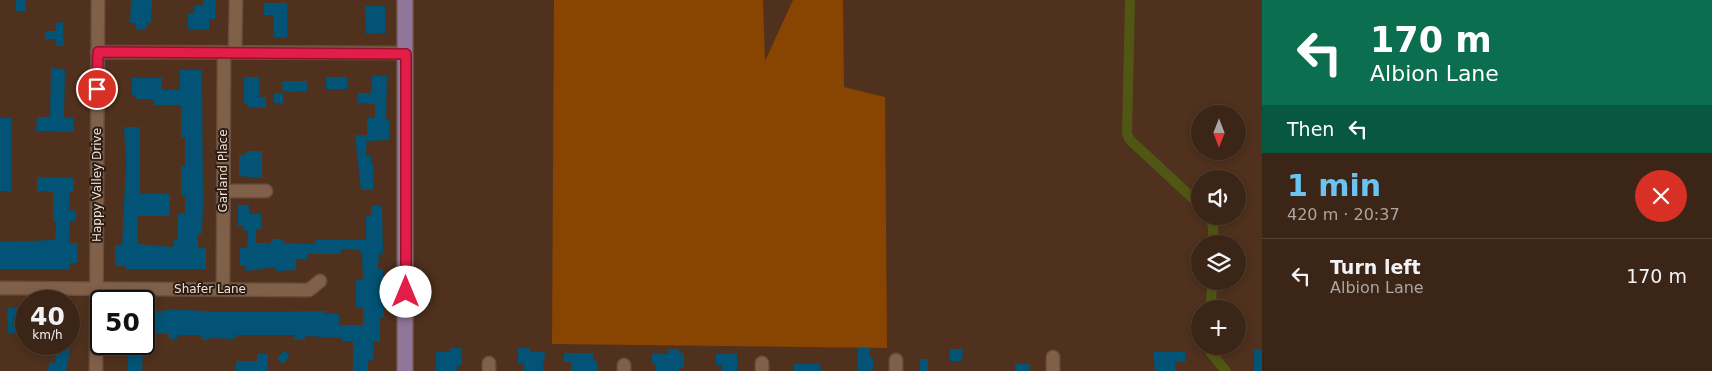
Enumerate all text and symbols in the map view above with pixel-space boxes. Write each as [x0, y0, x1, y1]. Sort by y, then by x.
icon: left [1287, 20, 1352, 85]
text: 170 m [1370, 20, 1492, 60]
text: Albion Lane [1370, 61, 1499, 86]
pin [76, 68, 118, 110]
icon: arrive [83, 75, 111, 103]
north arrow [1191, 105, 1246, 160]
map controls [1191, 105, 1246, 355]
icon: left [1344, 115, 1372, 143]
text: Then [1287, 118, 1334, 140]
street label: Happy Valley Drive [90, 128, 104, 242]
street label: Garland Place [216, 129, 230, 213]
text: 1 min [1287, 168, 1381, 203]
button: sound [1191, 170, 1246, 225]
button: close [1635, 170, 1687, 222]
text: 420 m · 20:37 [1287, 205, 1400, 224]
button: layers [1191, 235, 1246, 290]
text: Turn left [1330, 256, 1421, 278]
icon: left [1287, 262, 1315, 290]
position arrow [379, 265, 431, 317]
text: 170 m [1626, 265, 1687, 287]
text: Albion Lane [1330, 278, 1424, 297]
street label: Shafer Lane [174, 282, 246, 296]
speed limit sign: 50 [90, 290, 155, 355]
button: + [1191, 300, 1246, 355]
text: 40 [30, 302, 65, 331]
text: km/h [32, 328, 63, 342]

